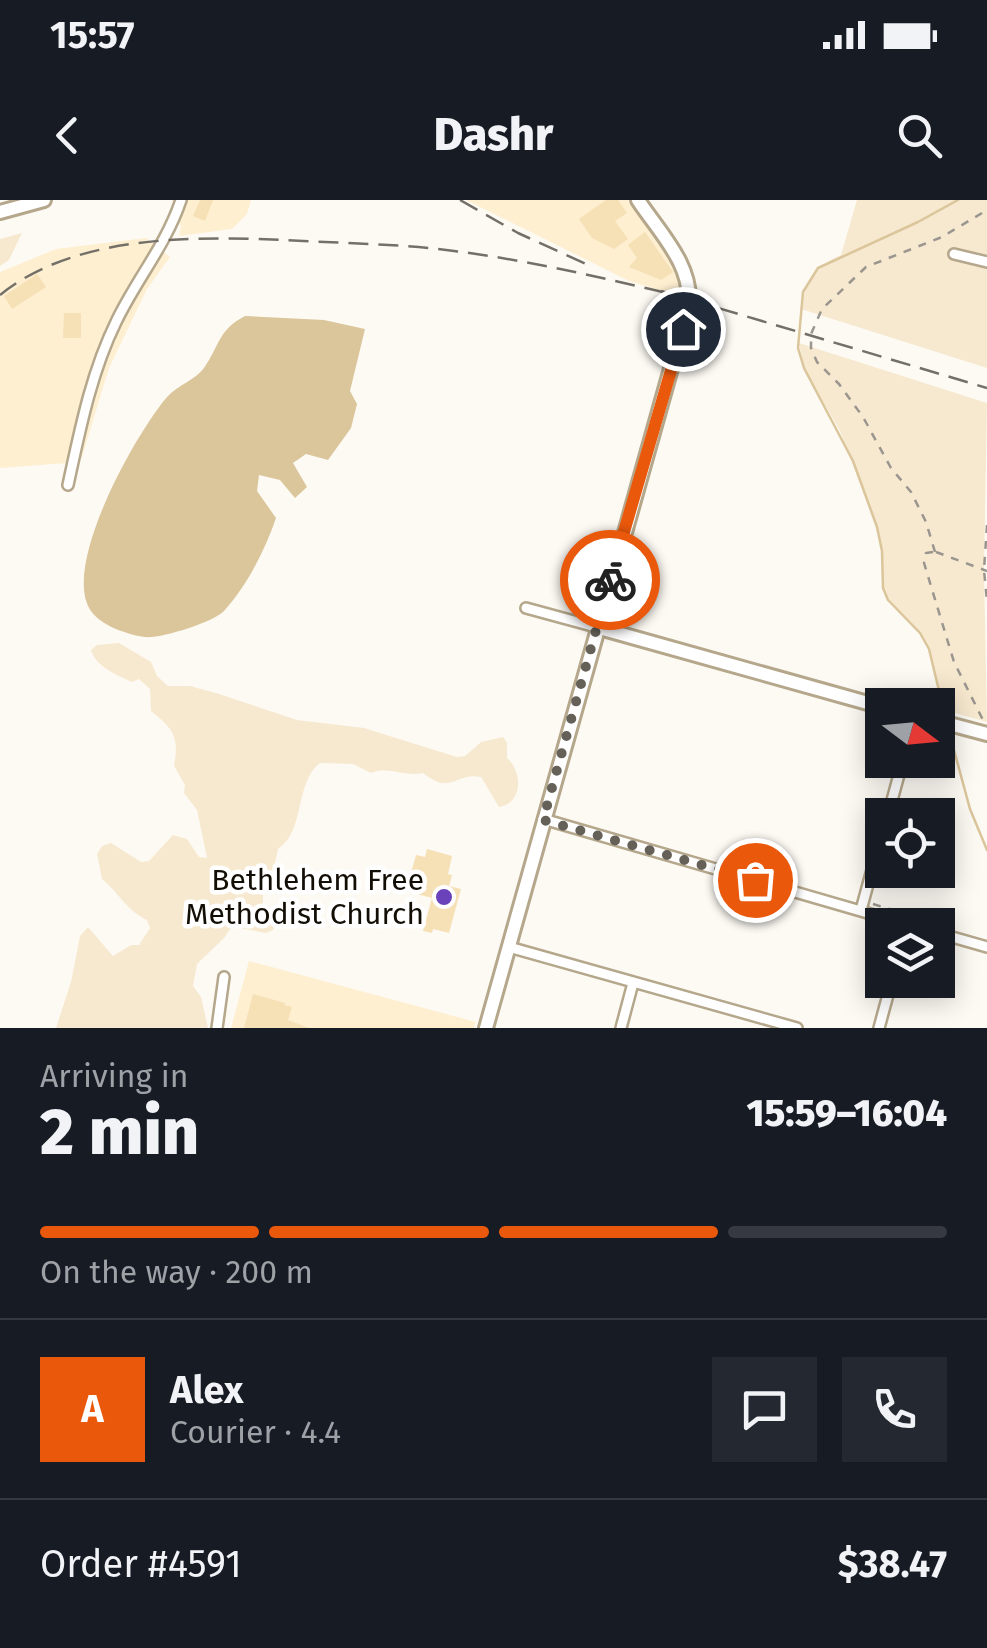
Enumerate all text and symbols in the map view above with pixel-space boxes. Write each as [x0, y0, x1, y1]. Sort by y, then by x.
text: 15:57 [50, 12, 135, 58]
icon: back [40, 108, 95, 163]
text: Dashr [434, 108, 553, 162]
icon: search [892, 108, 947, 163]
pin [641, 287, 726, 372]
icon: home [656, 302, 711, 357]
courier [560, 530, 660, 630]
icon: bike [583, 553, 638, 608]
north arrow [865, 688, 955, 778]
map controls [865, 688, 955, 998]
button: locate [865, 798, 955, 888]
pin [713, 838, 798, 923]
icon: bag [728, 853, 783, 908]
place label: Bethlehem Free Methodist Church [185, 862, 424, 932]
marker: Bethlehem Free Methodist Church [433, 886, 455, 908]
button: layers [865, 908, 955, 998]
text: Arriving in [40, 1057, 188, 1095]
text: 15:59–16:04 [747, 1090, 947, 1136]
text: 2 min [40, 1093, 199, 1171]
text: On the way · 200 m [40, 1253, 313, 1291]
button: chat [712, 1357, 817, 1462]
button: phone [842, 1357, 947, 1462]
text: Alex [170, 1367, 243, 1413]
text: A [81, 1386, 104, 1432]
text: Courier · 4.4 [170, 1413, 341, 1451]
text: Order #4591 [40, 1541, 242, 1587]
text: $38.47 [838, 1541, 947, 1587]

